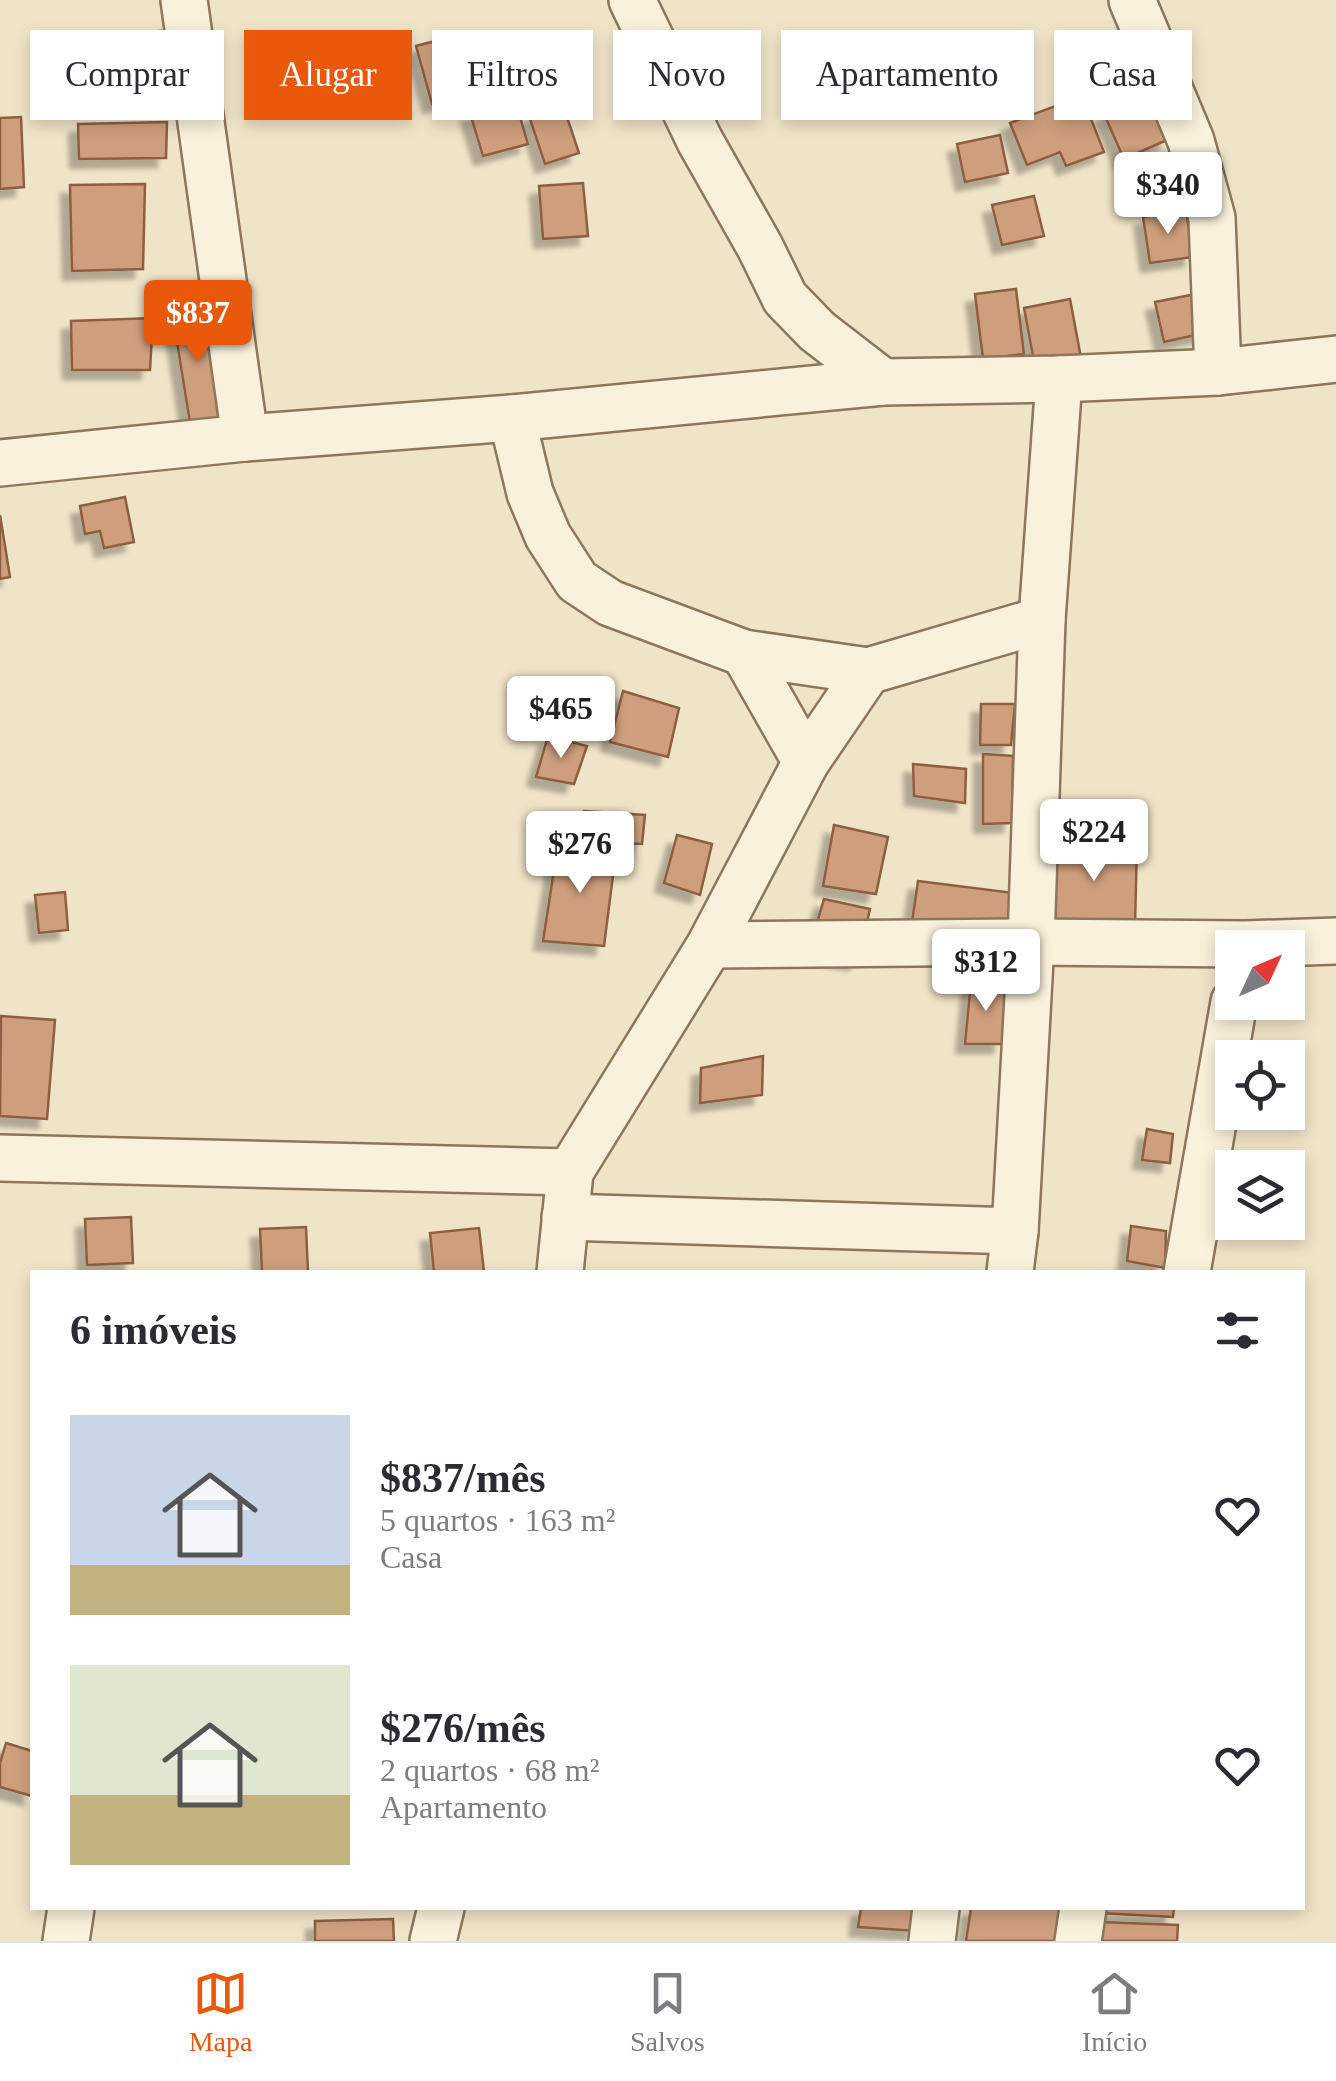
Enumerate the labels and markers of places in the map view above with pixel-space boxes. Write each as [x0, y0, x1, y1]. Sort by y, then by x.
pin: $340 [1109, 152, 1227, 237]
pin: $837 [139, 280, 257, 365]
pin: $465 [502, 676, 620, 761]
pin: $224 [1035, 799, 1153, 884]
pin: $276 [521, 811, 639, 896]
pin: $312 [927, 929, 1045, 1014]

